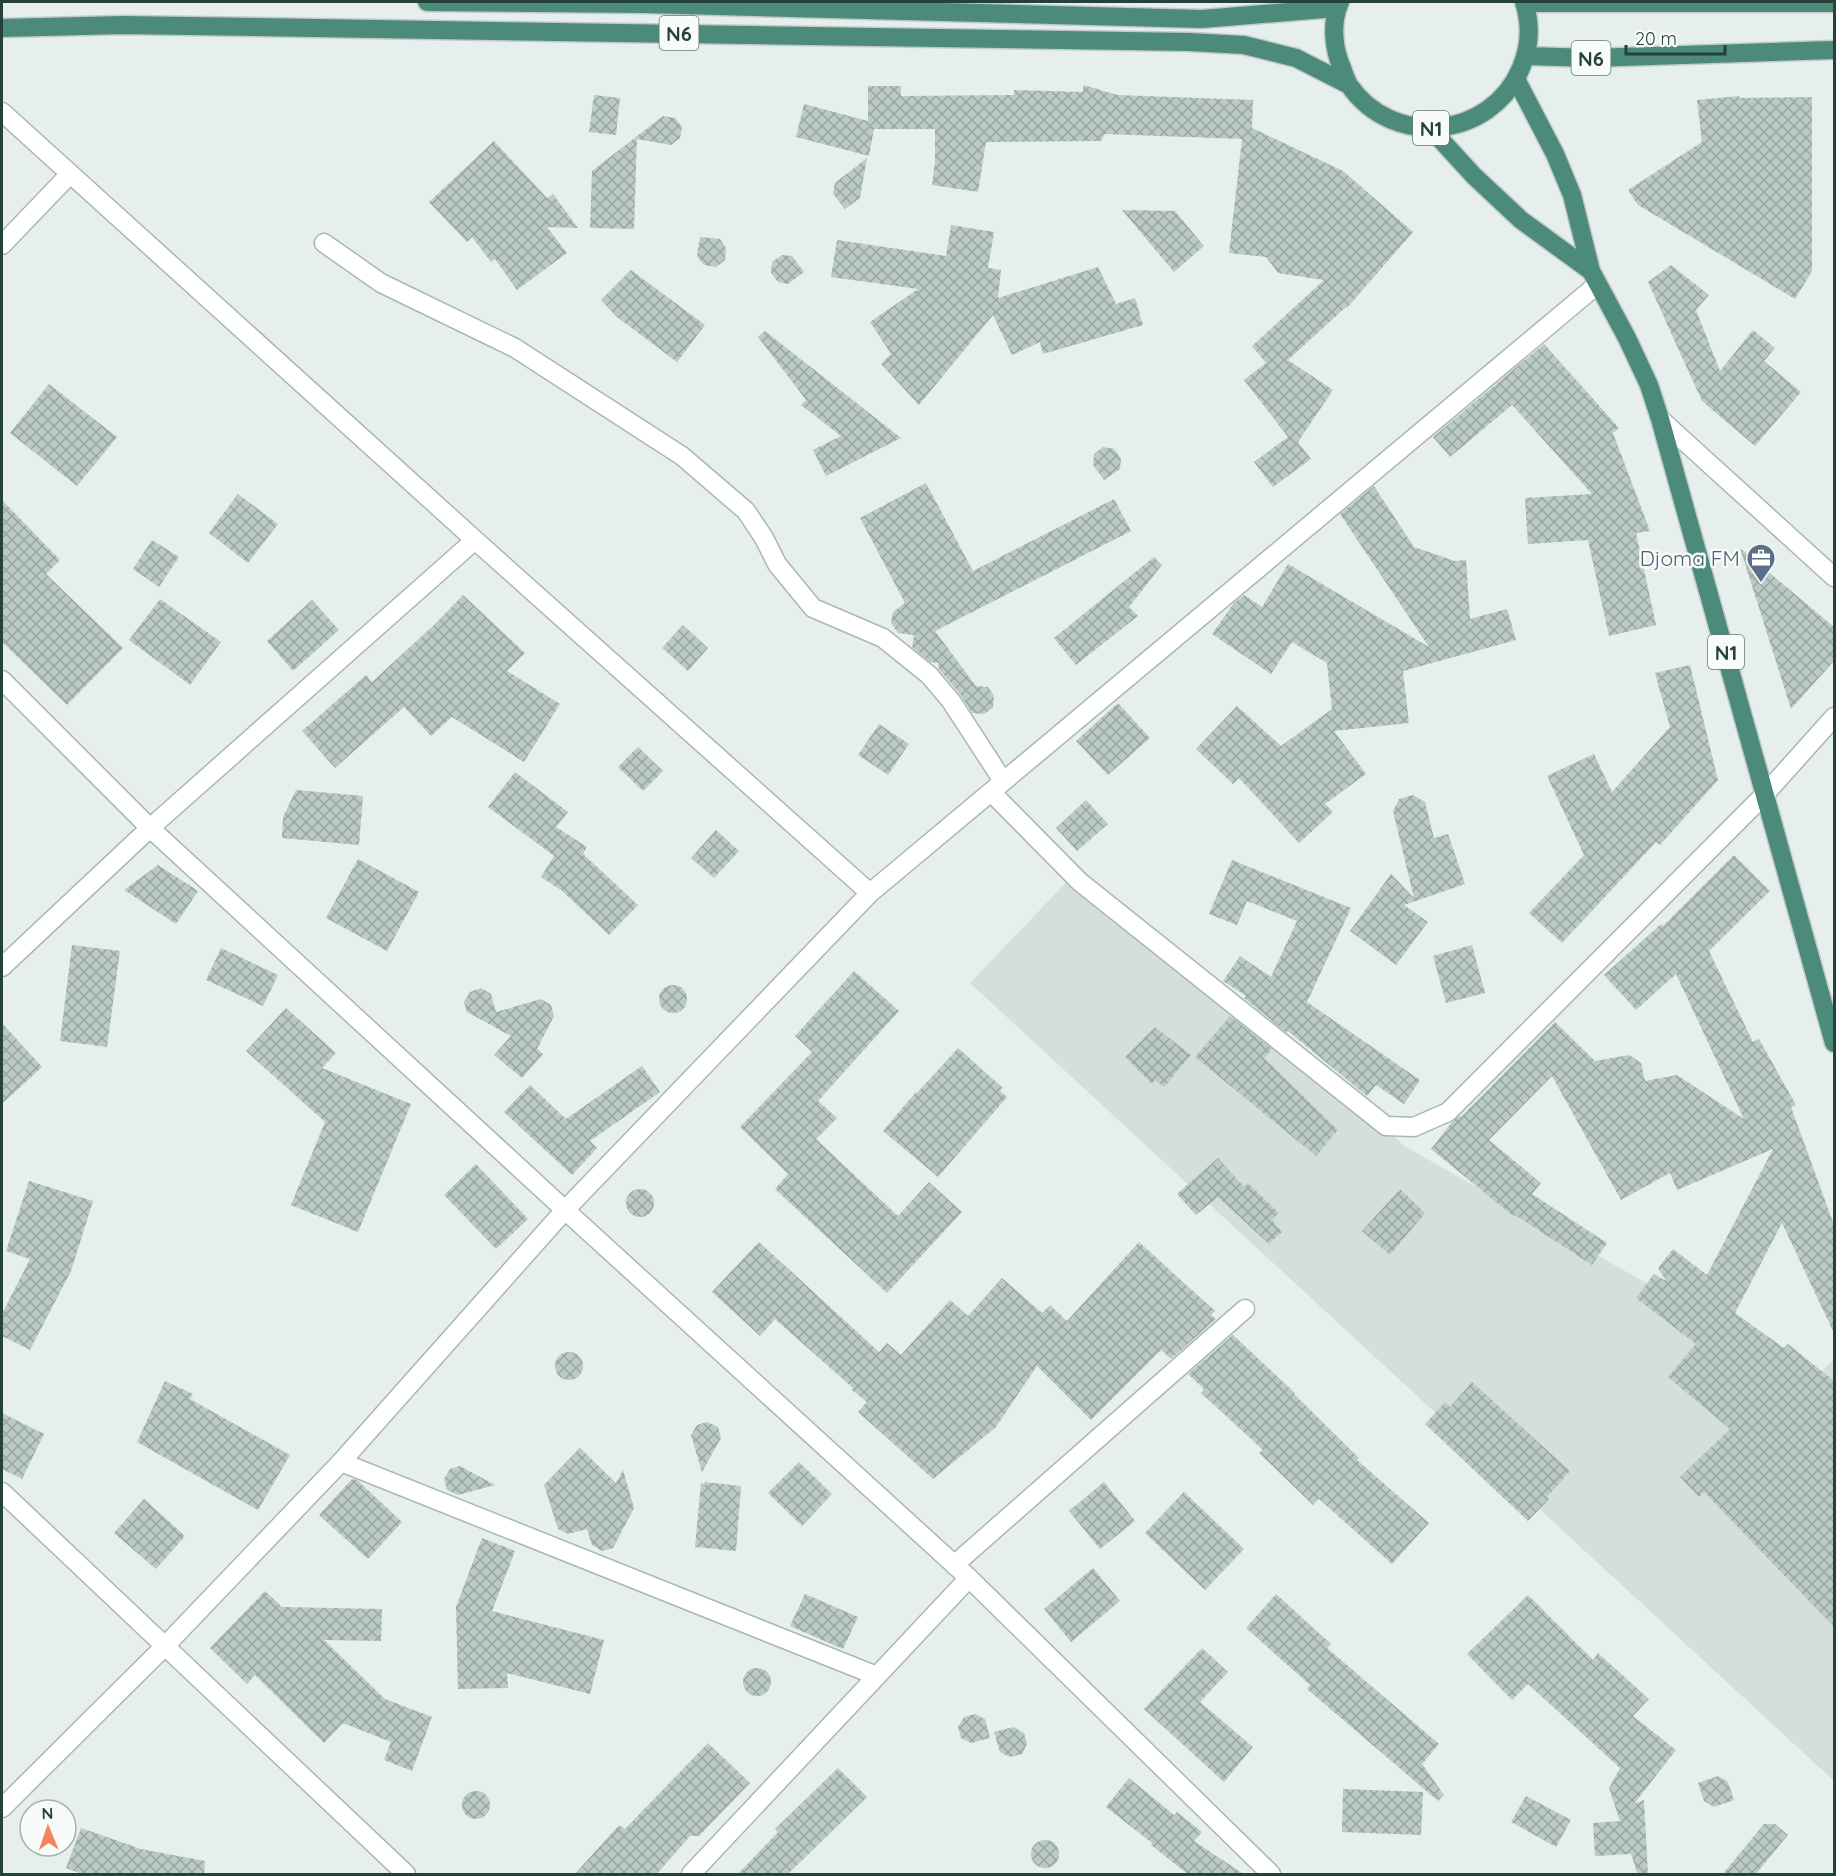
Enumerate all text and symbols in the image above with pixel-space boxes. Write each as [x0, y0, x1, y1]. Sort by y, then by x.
road number: N6 [660, 16, 698, 50]
scale bar [1626, 18, 1725, 56]
text: 20 m [1635, 27, 1677, 50]
road number: N6 [1572, 41, 1610, 75]
road number: N1 [1413, 111, 1449, 145]
office icon: Djoma FM [1745, 542, 1777, 584]
place label: Djoma FM [1640, 545, 1740, 571]
road number: N1 [1708, 635, 1744, 669]
north arrow [18, 1798, 78, 1858]
text: N [41, 1803, 54, 1823]

